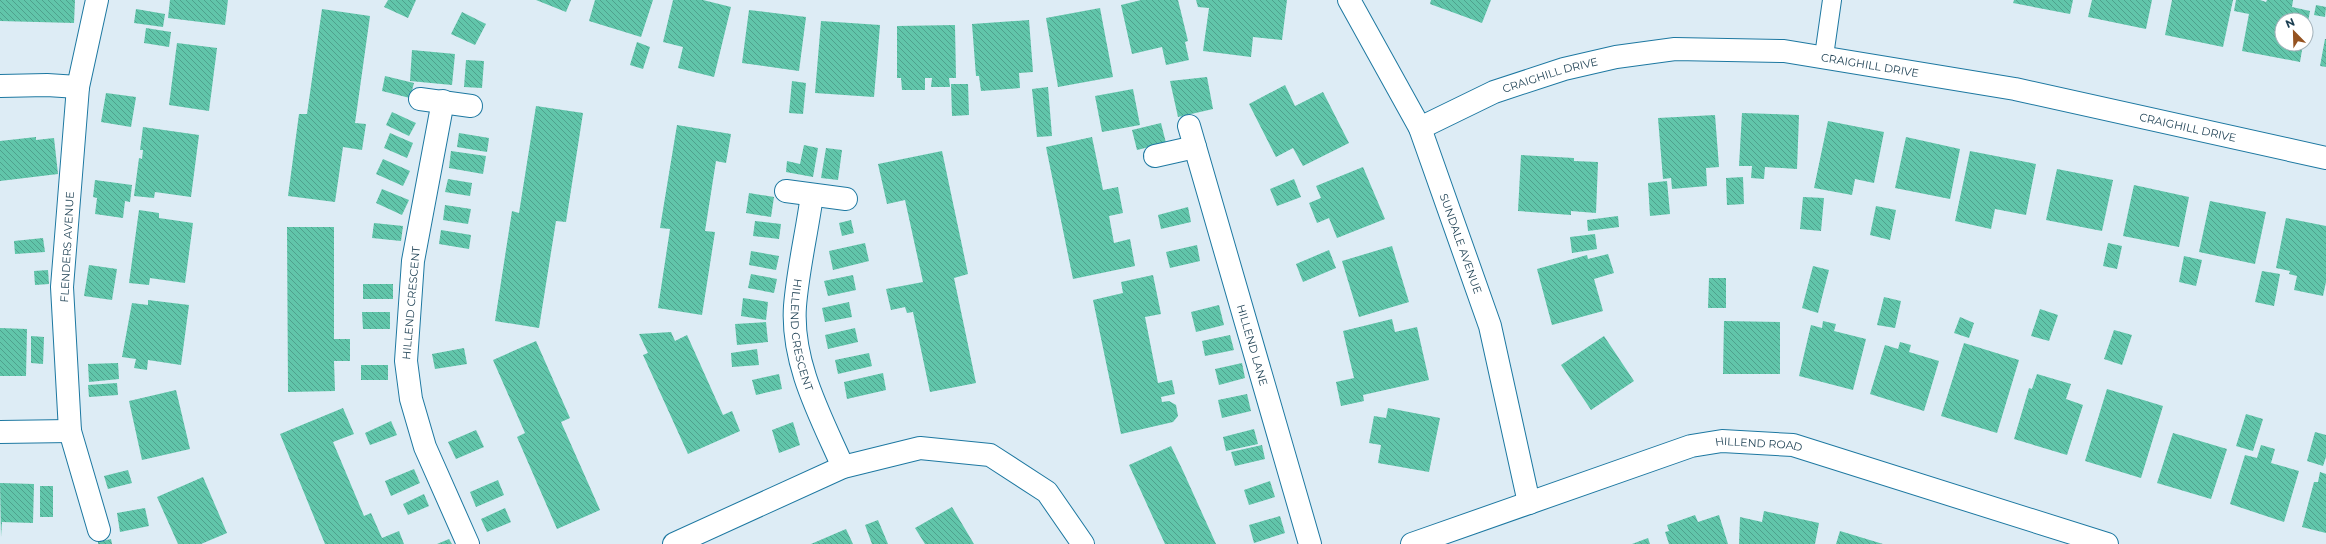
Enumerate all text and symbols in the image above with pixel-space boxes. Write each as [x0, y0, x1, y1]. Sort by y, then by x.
north arrow [2274, 12, 2314, 52]
text: N [2283, 15, 2297, 31]
street label: CRAIGHILL DRIVE [1820, 50, 1920, 80]
street label: CRAIGHILL DRIVE [1501, 54, 1599, 96]
street label: CRAIGHILL DRIVE [2138, 110, 2238, 145]
street label: FLENDERS AVENUE [57, 191, 77, 303]
street label: SUNDALE AVENUE [1437, 192, 1485, 296]
street label: HILLEND CRESCENT [399, 245, 423, 360]
street label: HILLEND CRESCENT [788, 278, 817, 394]
street label: HILLEND LANE [1234, 303, 1271, 387]
street label: HILLEND ROAD [1714, 434, 1804, 455]

